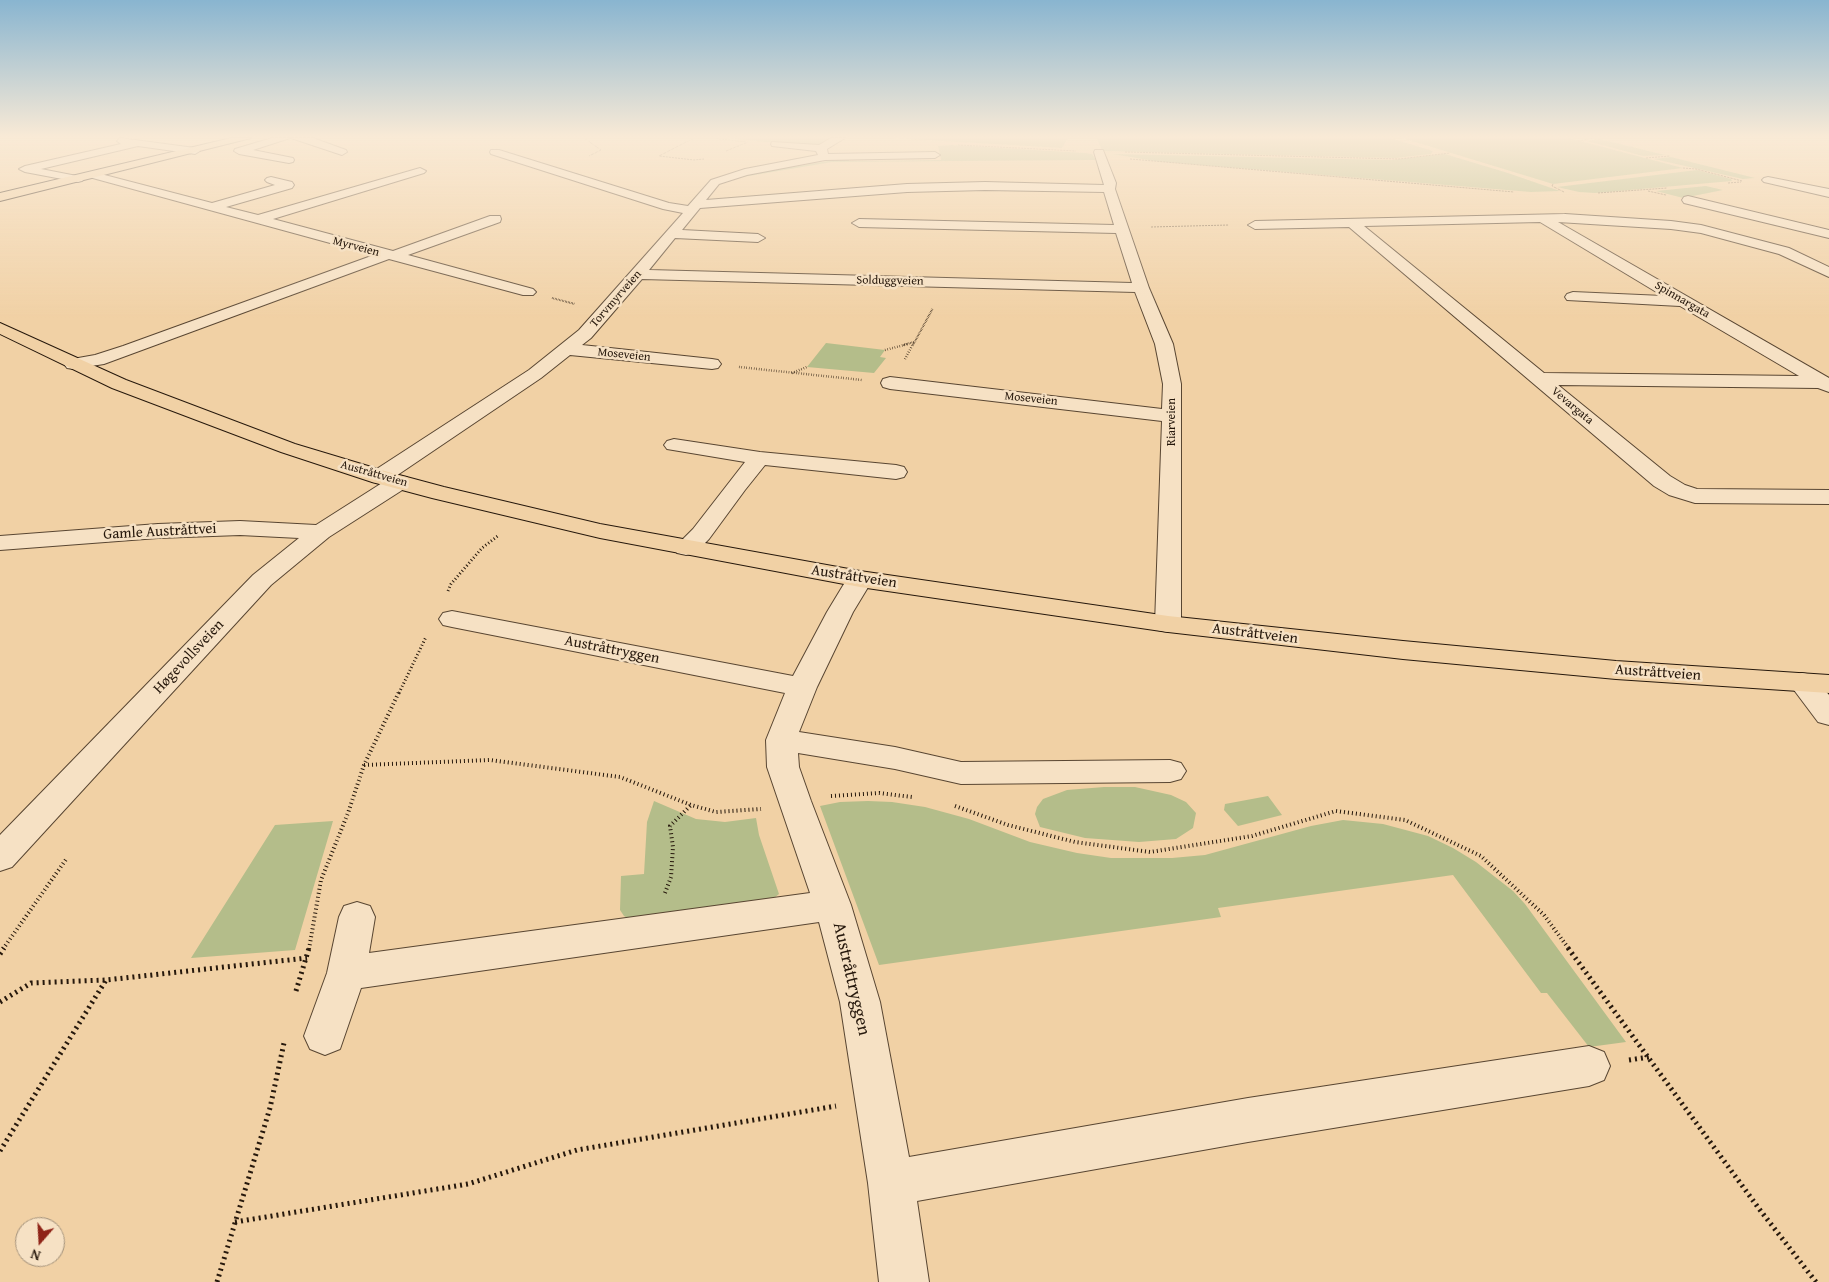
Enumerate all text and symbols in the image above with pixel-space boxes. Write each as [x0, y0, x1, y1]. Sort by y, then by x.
street label: Myrveien [331, 234, 381, 260]
street label: Torvmyrveien [587, 267, 645, 331]
street label: Solduggveien [856, 273, 924, 289]
street label: Spinnargata [1652, 278, 1712, 322]
street label: Moseveien [597, 345, 651, 365]
street label: Vevargata [1548, 384, 1596, 428]
street label: Moseveien [1004, 389, 1058, 409]
street label: Riarveien [1165, 398, 1179, 446]
street label: Austråttveien [339, 458, 409, 490]
street label: Gamle Austråttvei [103, 520, 217, 544]
street label: Austråttveien [810, 561, 898, 593]
street label: Høgevollsveien [150, 616, 228, 698]
street label: Austråttveien [1211, 620, 1299, 648]
street label: Austråttryggen [563, 632, 661, 668]
street label: Austråttveien [1614, 661, 1702, 685]
street label: Austråttryggen [827, 920, 875, 1038]
north arrow [15, 1217, 65, 1267]
text: N [28, 1244, 43, 1266]

